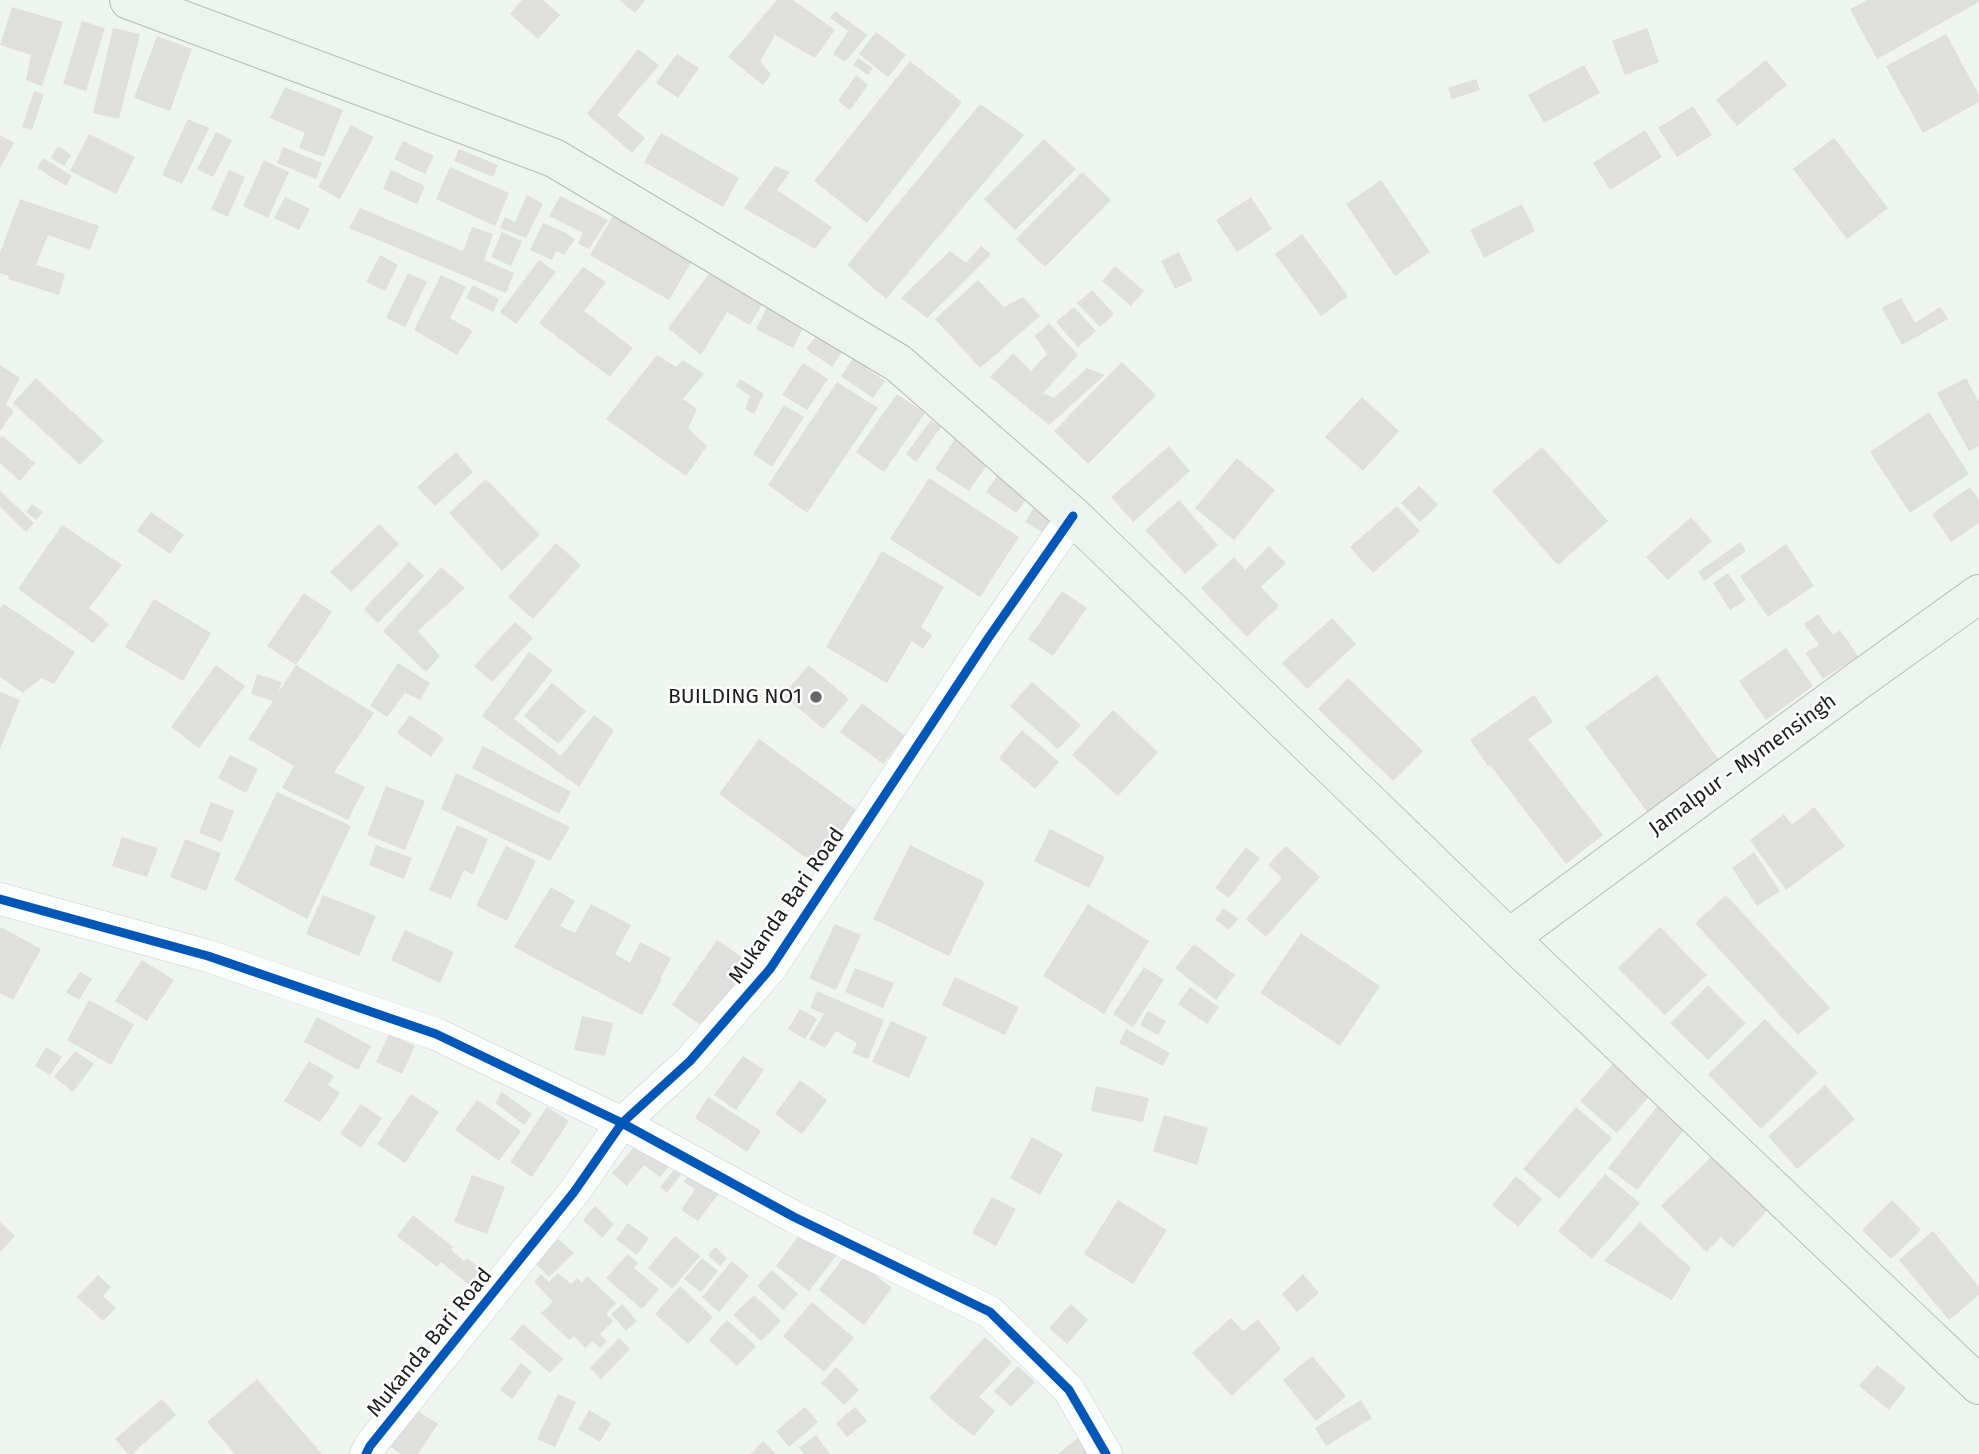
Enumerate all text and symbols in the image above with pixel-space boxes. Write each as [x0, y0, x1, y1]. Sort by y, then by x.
place label: BUILDING NO1 [668, 684, 802, 710]
marker: BUILDING NO1 [808, 689, 824, 705]
street label: Jamalpur - Mymensingh [1644, 689, 1842, 841]
street label: Mukanda Bari Road [724, 823, 850, 989]
street label: Mukanda Bari Road [362, 1263, 498, 1423]

